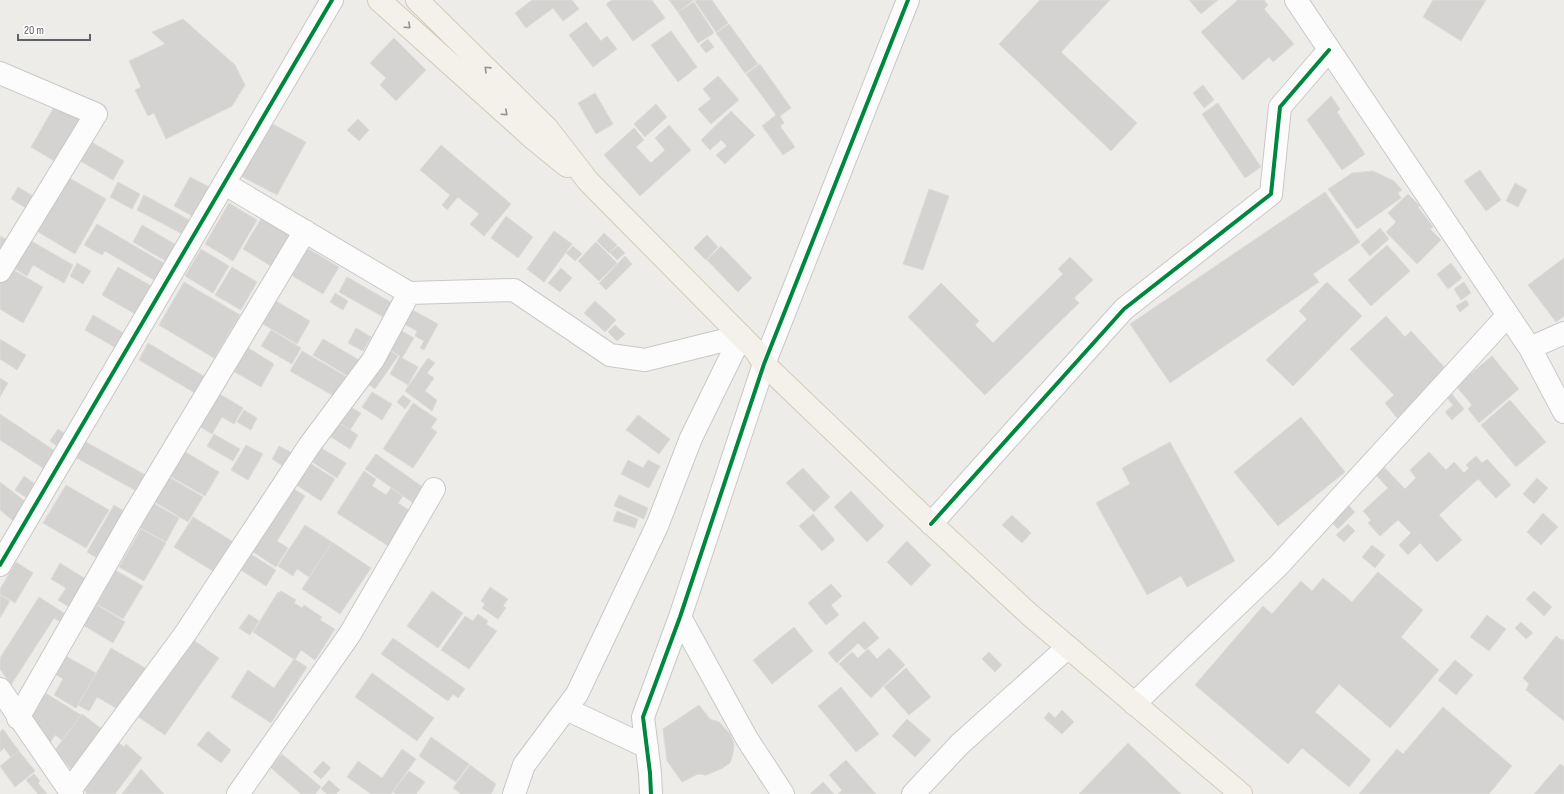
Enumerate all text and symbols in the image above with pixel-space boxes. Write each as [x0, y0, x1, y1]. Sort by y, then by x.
scale bar [18, 16, 90, 42]
one-way arrow [404, 21, 411, 28]
text: 20 m [24, 23, 44, 38]
one-way arrow [484, 66, 492, 74]
one-way arrow [500, 109, 508, 116]

